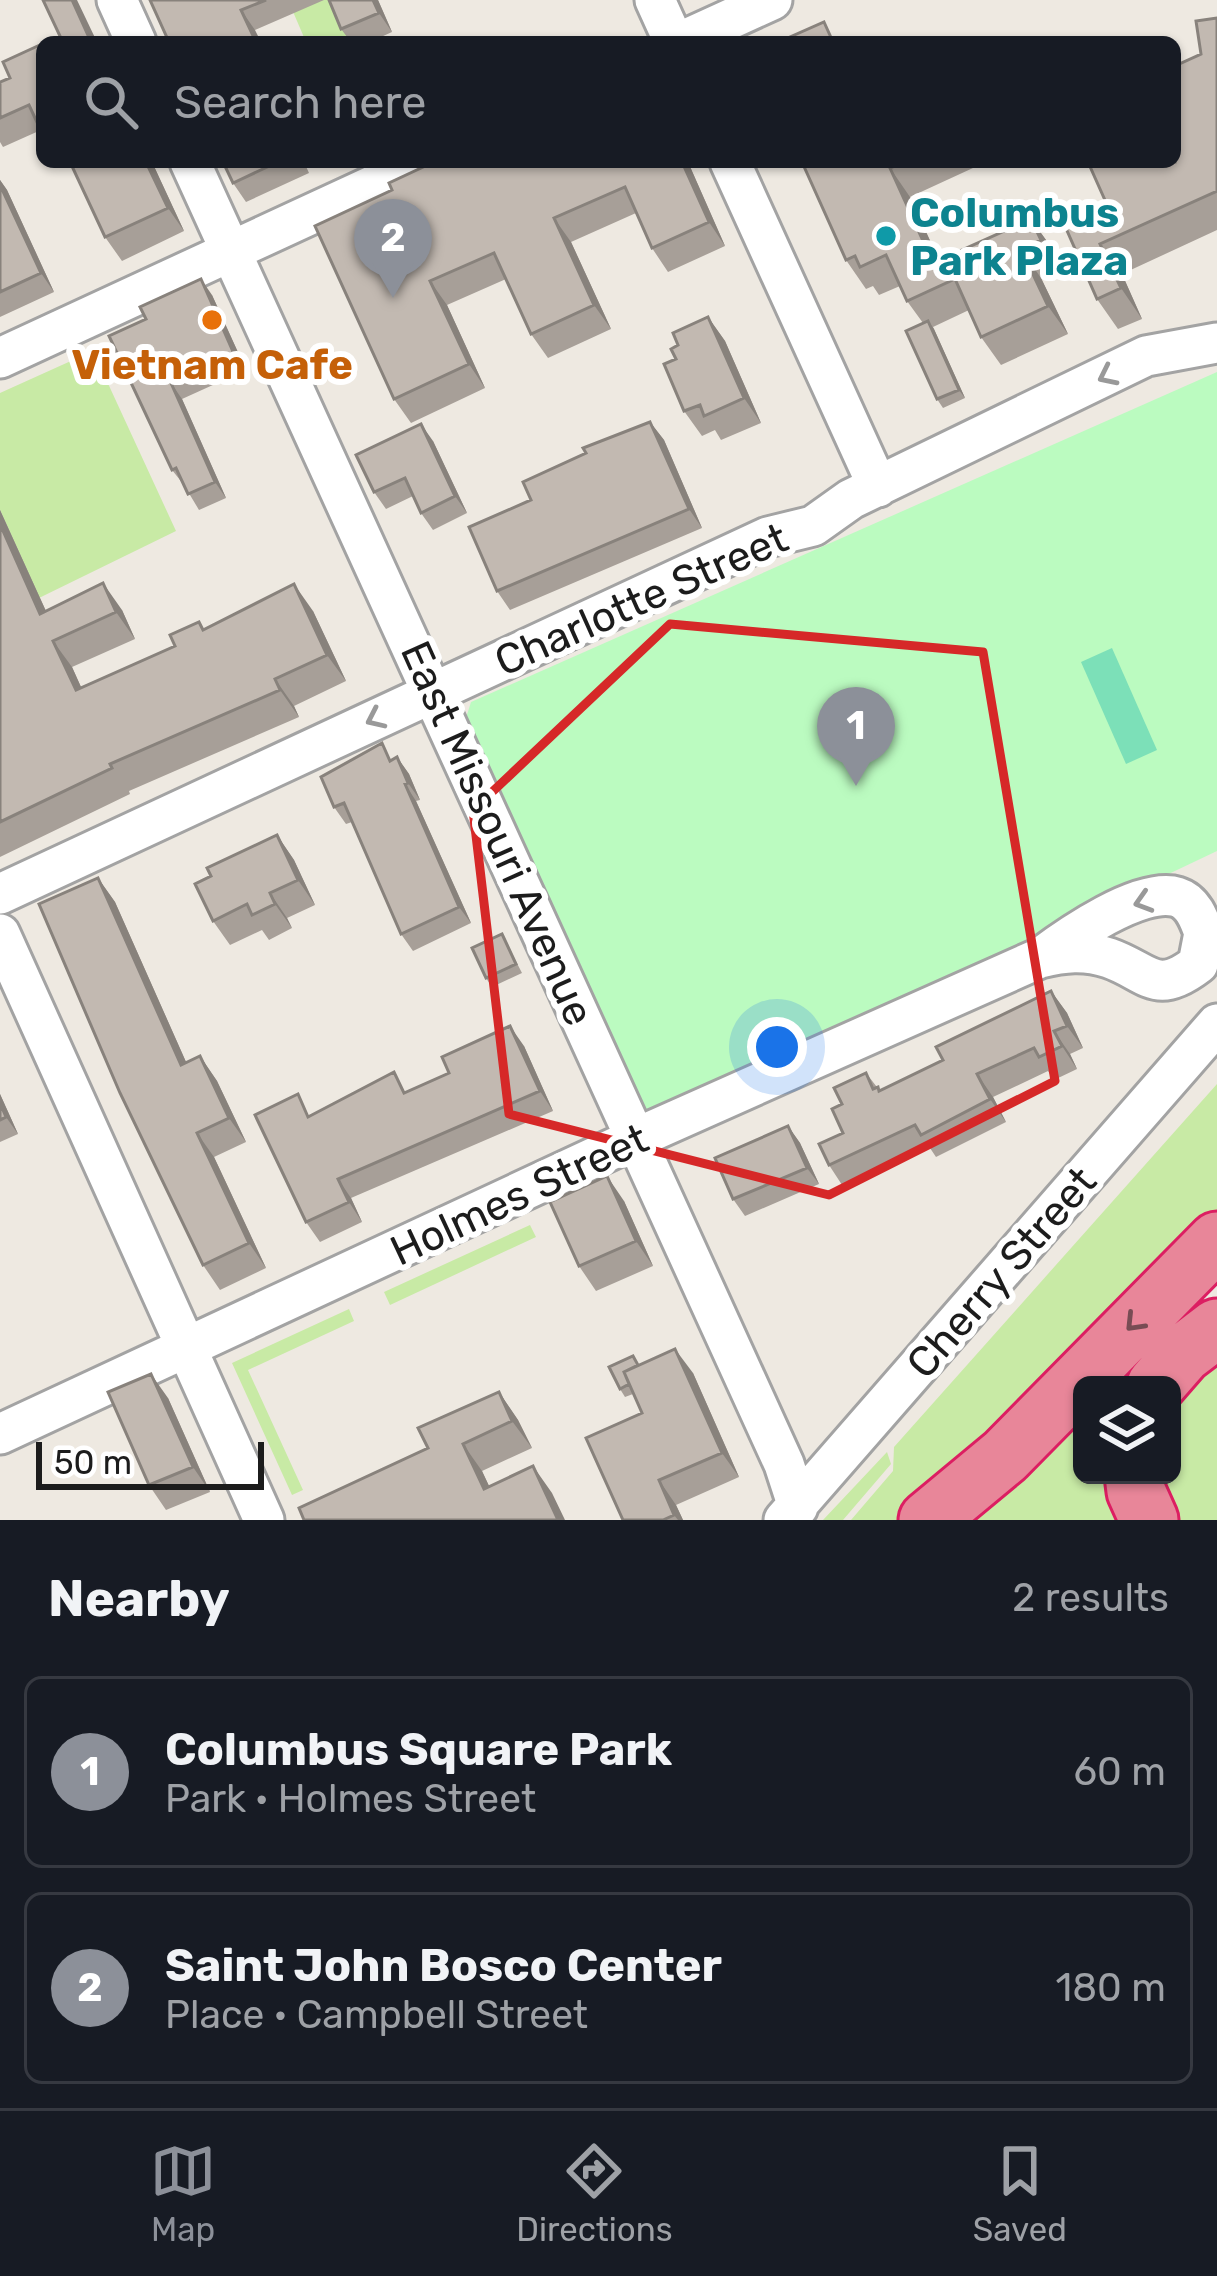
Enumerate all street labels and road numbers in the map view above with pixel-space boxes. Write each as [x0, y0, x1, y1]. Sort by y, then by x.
street label: Charlotte Street [487, 513, 795, 687]
street label: East Missouri Avenue [390, 634, 604, 1033]
street label: Holmes Street [383, 1113, 656, 1276]
street label: Cherry Street [897, 1157, 1107, 1388]

